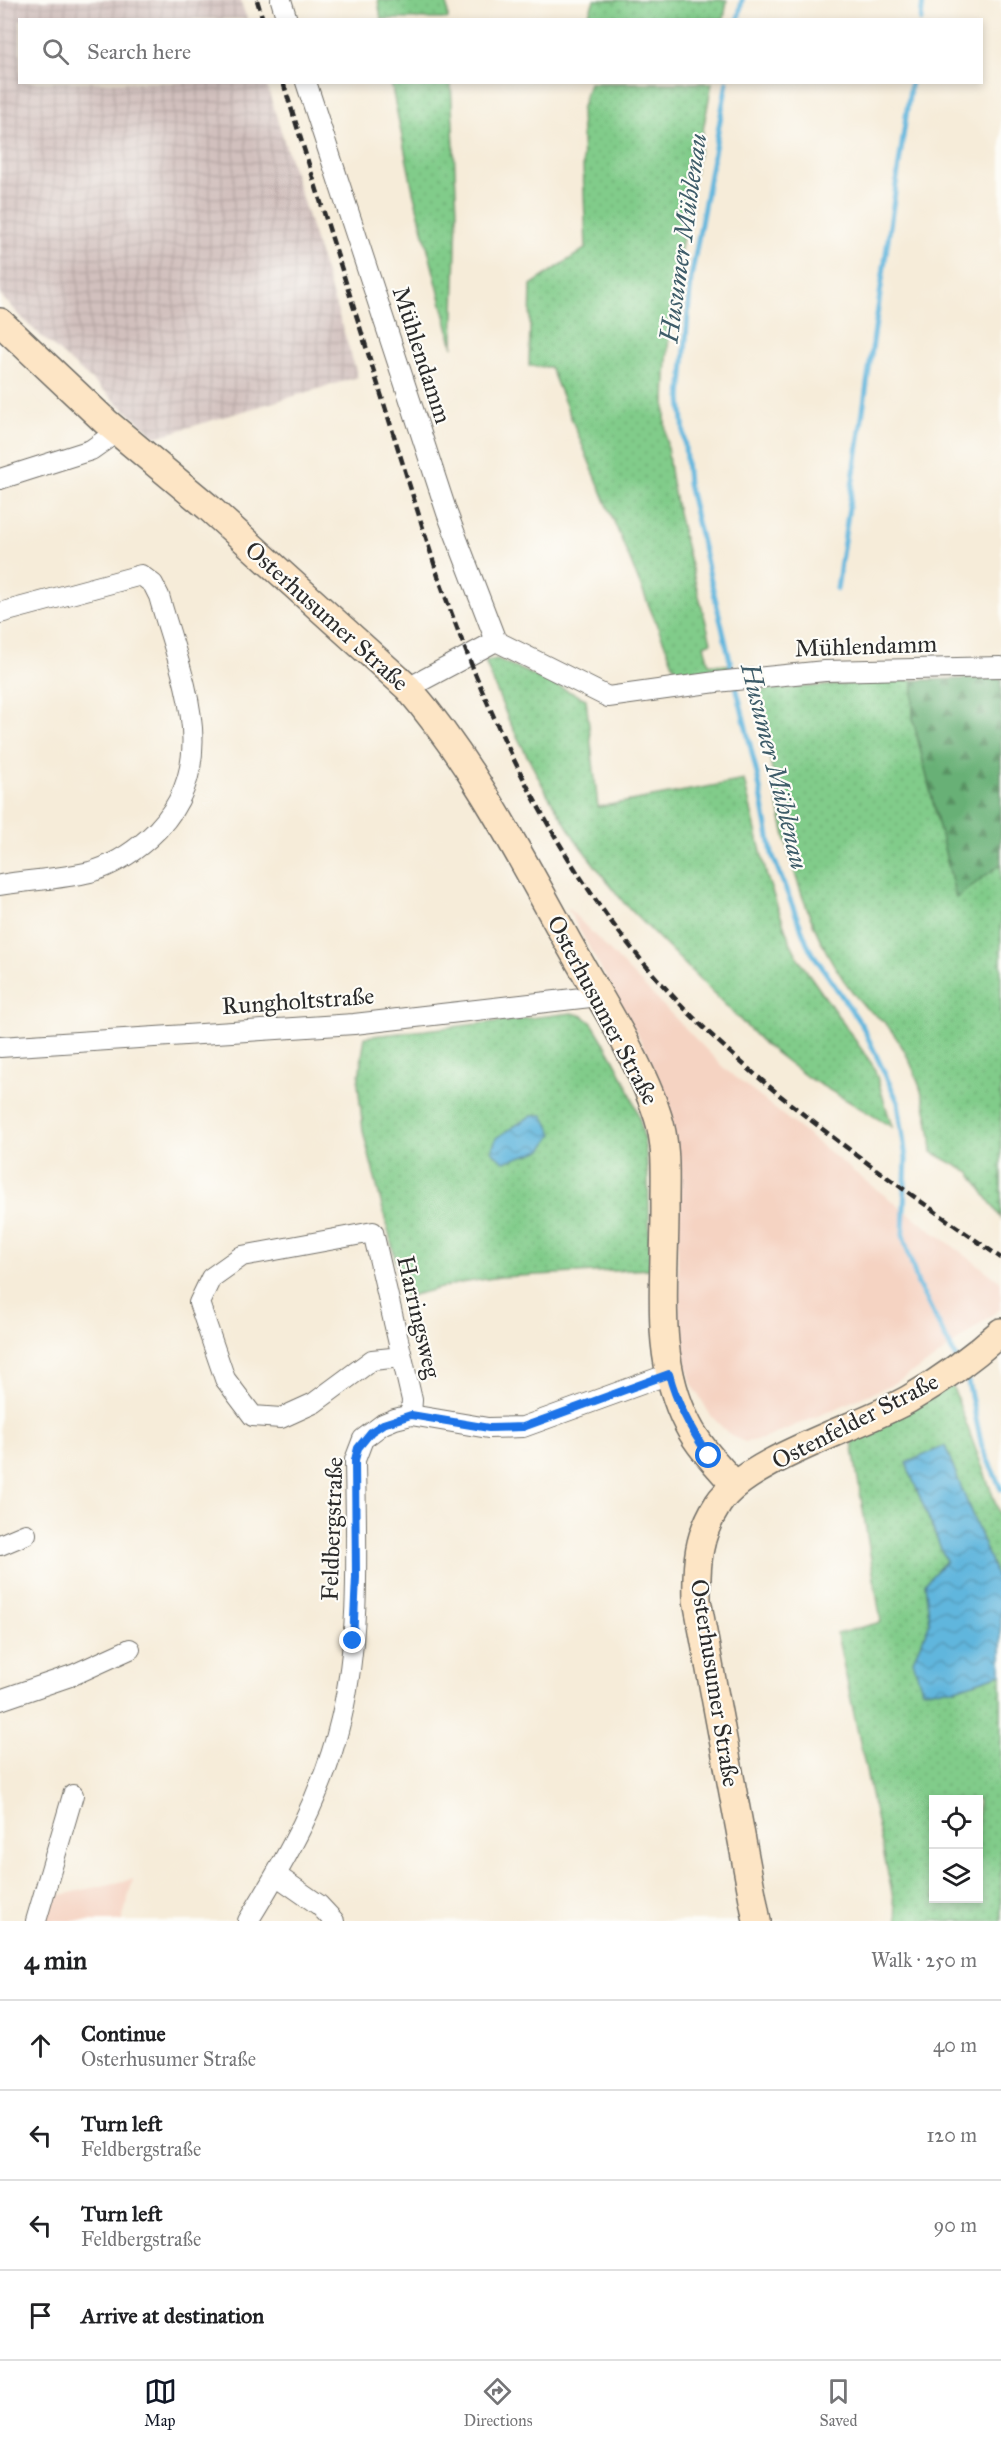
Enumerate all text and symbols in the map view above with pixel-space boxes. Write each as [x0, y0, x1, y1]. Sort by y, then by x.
search box [18, 18, 983, 84]
icon: search [39, 35, 72, 68]
text: Search here [87, 38, 191, 65]
water label: Husumer Mühlenau [652, 131, 714, 346]
street label: Mühlendamm [386, 283, 458, 427]
street label: Osterhusumer Straße [239, 535, 415, 697]
street label: Mühlendamm [794, 629, 938, 663]
water label: Husumer Mühlenau [734, 658, 816, 873]
street label: Osterhusumer Straße [540, 910, 666, 1110]
street label: Rungholtstraße [221, 981, 375, 1021]
street label: Harringsweg [390, 1253, 448, 1382]
street label: Ostenfelder Straße [767, 1366, 943, 1476]
route start [695, 1442, 721, 1468]
street label: Feldbergstraße [314, 1456, 350, 1602]
street label: Osterhusumer Straße [684, 1577, 746, 1789]
route end [339, 1627, 365, 1653]
map controls [929, 1795, 983, 1903]
button: locate [929, 1795, 983, 1849]
button: layers [929, 1849, 983, 1903]
text: 4 min [24, 1944, 87, 1976]
text: Walk · 250 m [871, 1948, 977, 1972]
text: Continue [81, 2020, 166, 2047]
icon: ahead [24, 2029, 57, 2062]
text: 40 m [933, 2033, 977, 2057]
text: Osterhusumer Straße [81, 2047, 256, 2071]
text: Turn left [81, 2110, 163, 2137]
icon: left [24, 2119, 57, 2152]
text: 120 m [926, 2123, 977, 2147]
text: Feldbergstraße [81, 2137, 201, 2161]
text: Turn left [81, 2200, 163, 2227]
icon: left [24, 2209, 57, 2242]
text: 90 m [934, 2213, 977, 2237]
text: Feldbergstraße [81, 2227, 201, 2251]
icon: arrive [24, 2299, 57, 2332]
text: Arrive at destination [81, 2302, 264, 2329]
tab: Map [144, 2375, 177, 2430]
tab: Directions [464, 2375, 532, 2430]
tab: Saved [819, 2375, 857, 2430]

